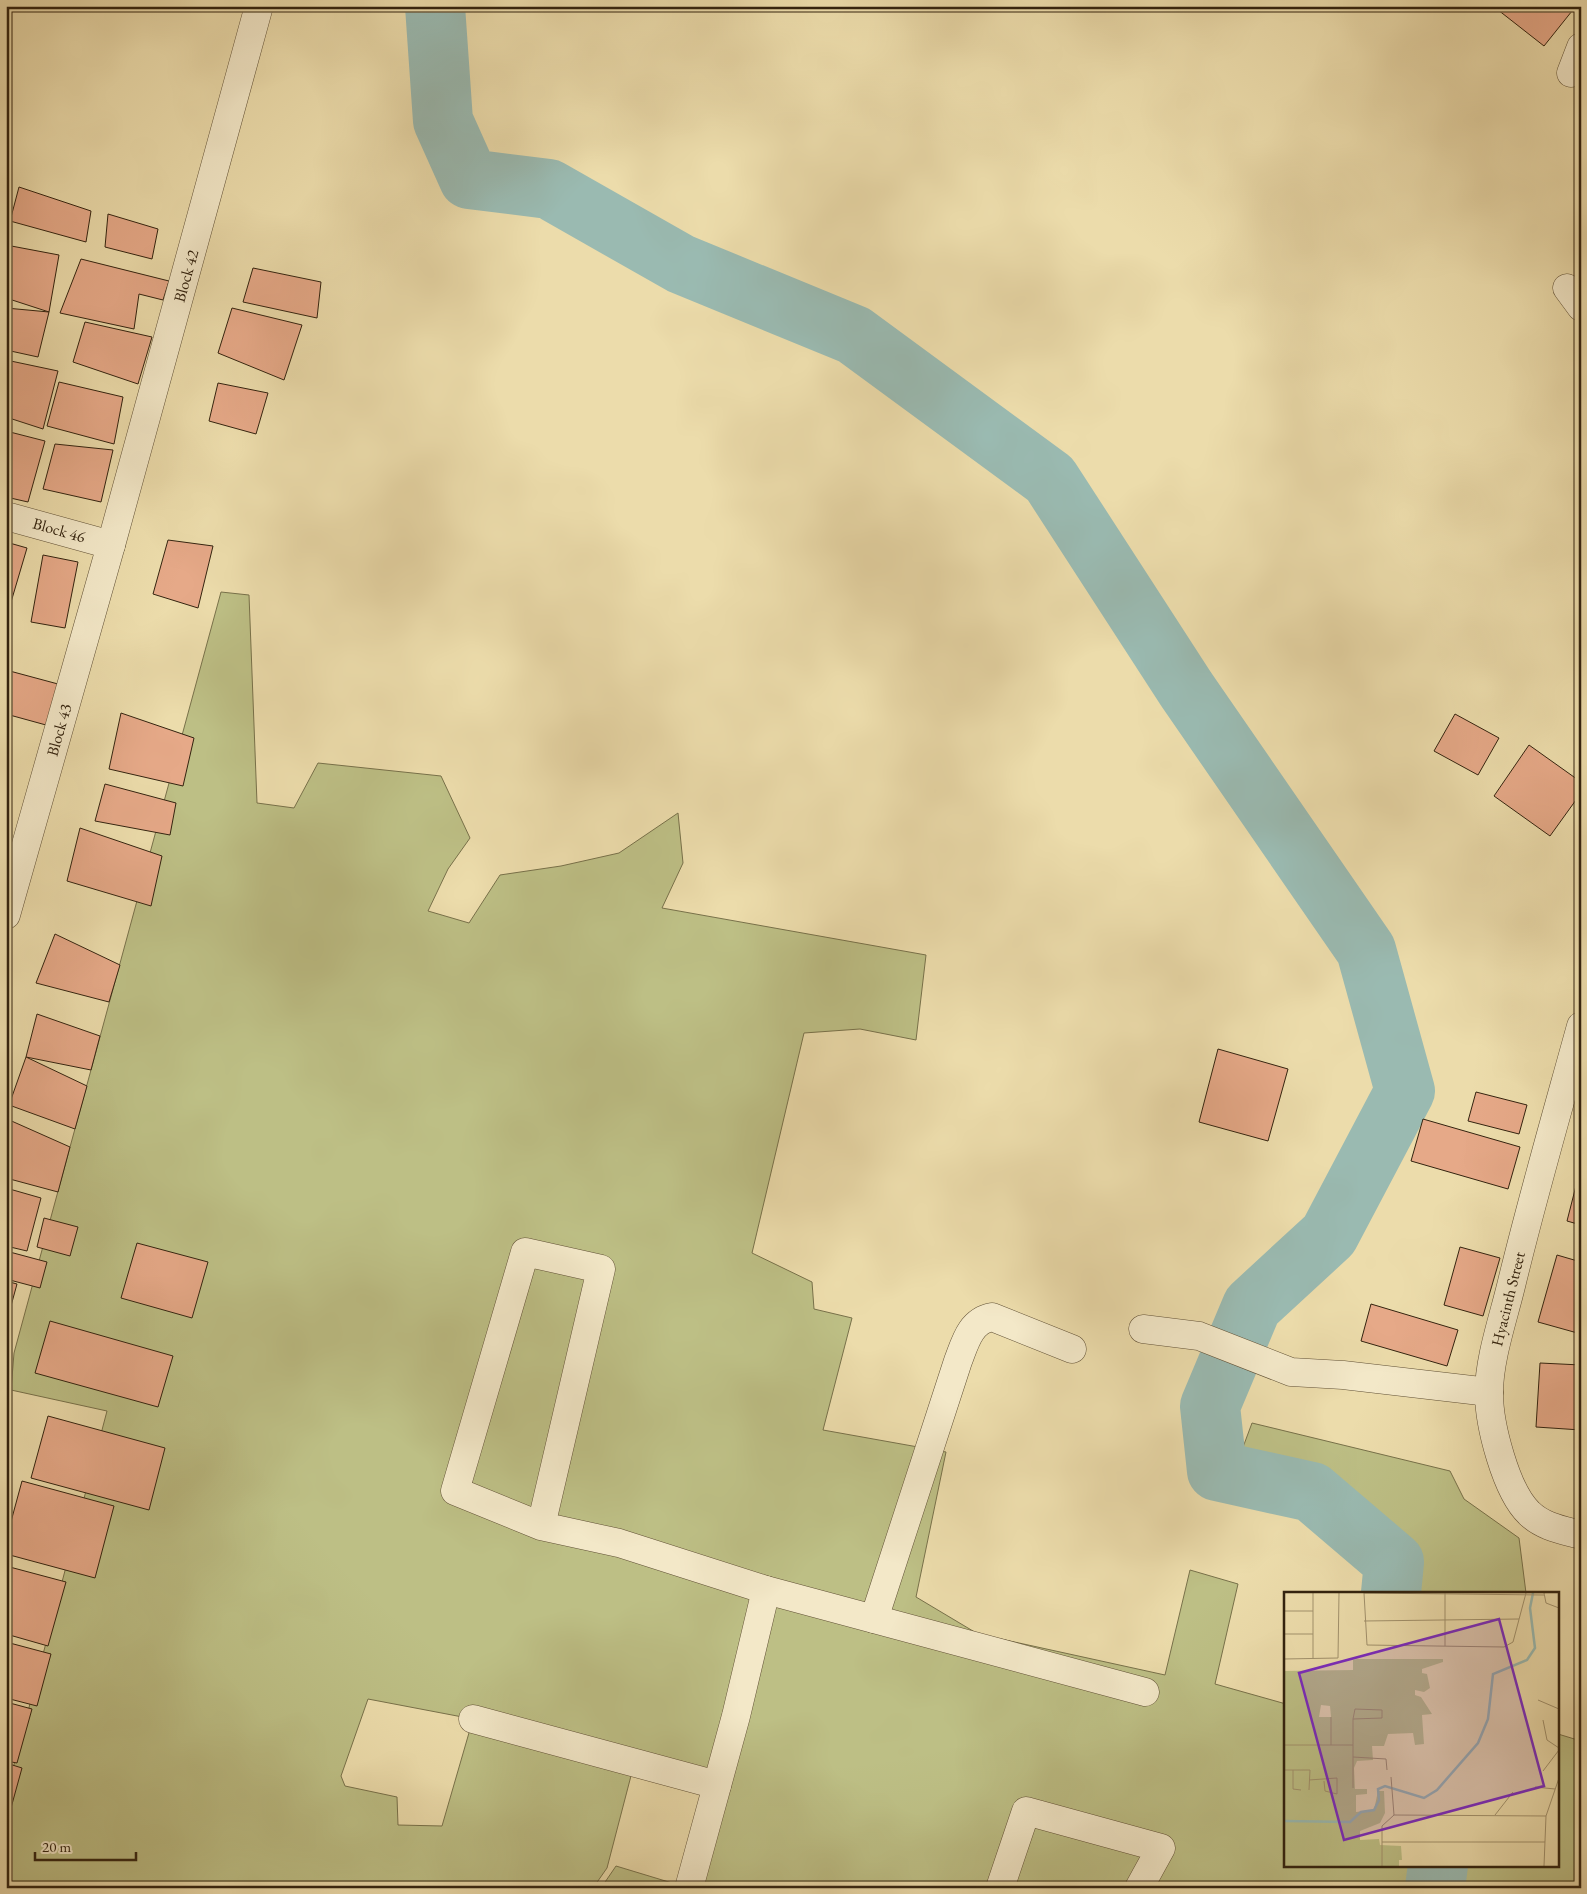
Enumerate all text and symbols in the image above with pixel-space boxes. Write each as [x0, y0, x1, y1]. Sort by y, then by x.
street label: Block 42 [169, 247, 204, 305]
street label: Block 46 [30, 513, 88, 548]
street label: Block 43 [42, 701, 77, 759]
street label: Hyacinth Street [1486, 1250, 1530, 1348]
inset map [1284, 1592, 1560, 1866]
scale bar [35, 1829, 136, 1861]
text: 20 m [42, 1837, 71, 1856]

